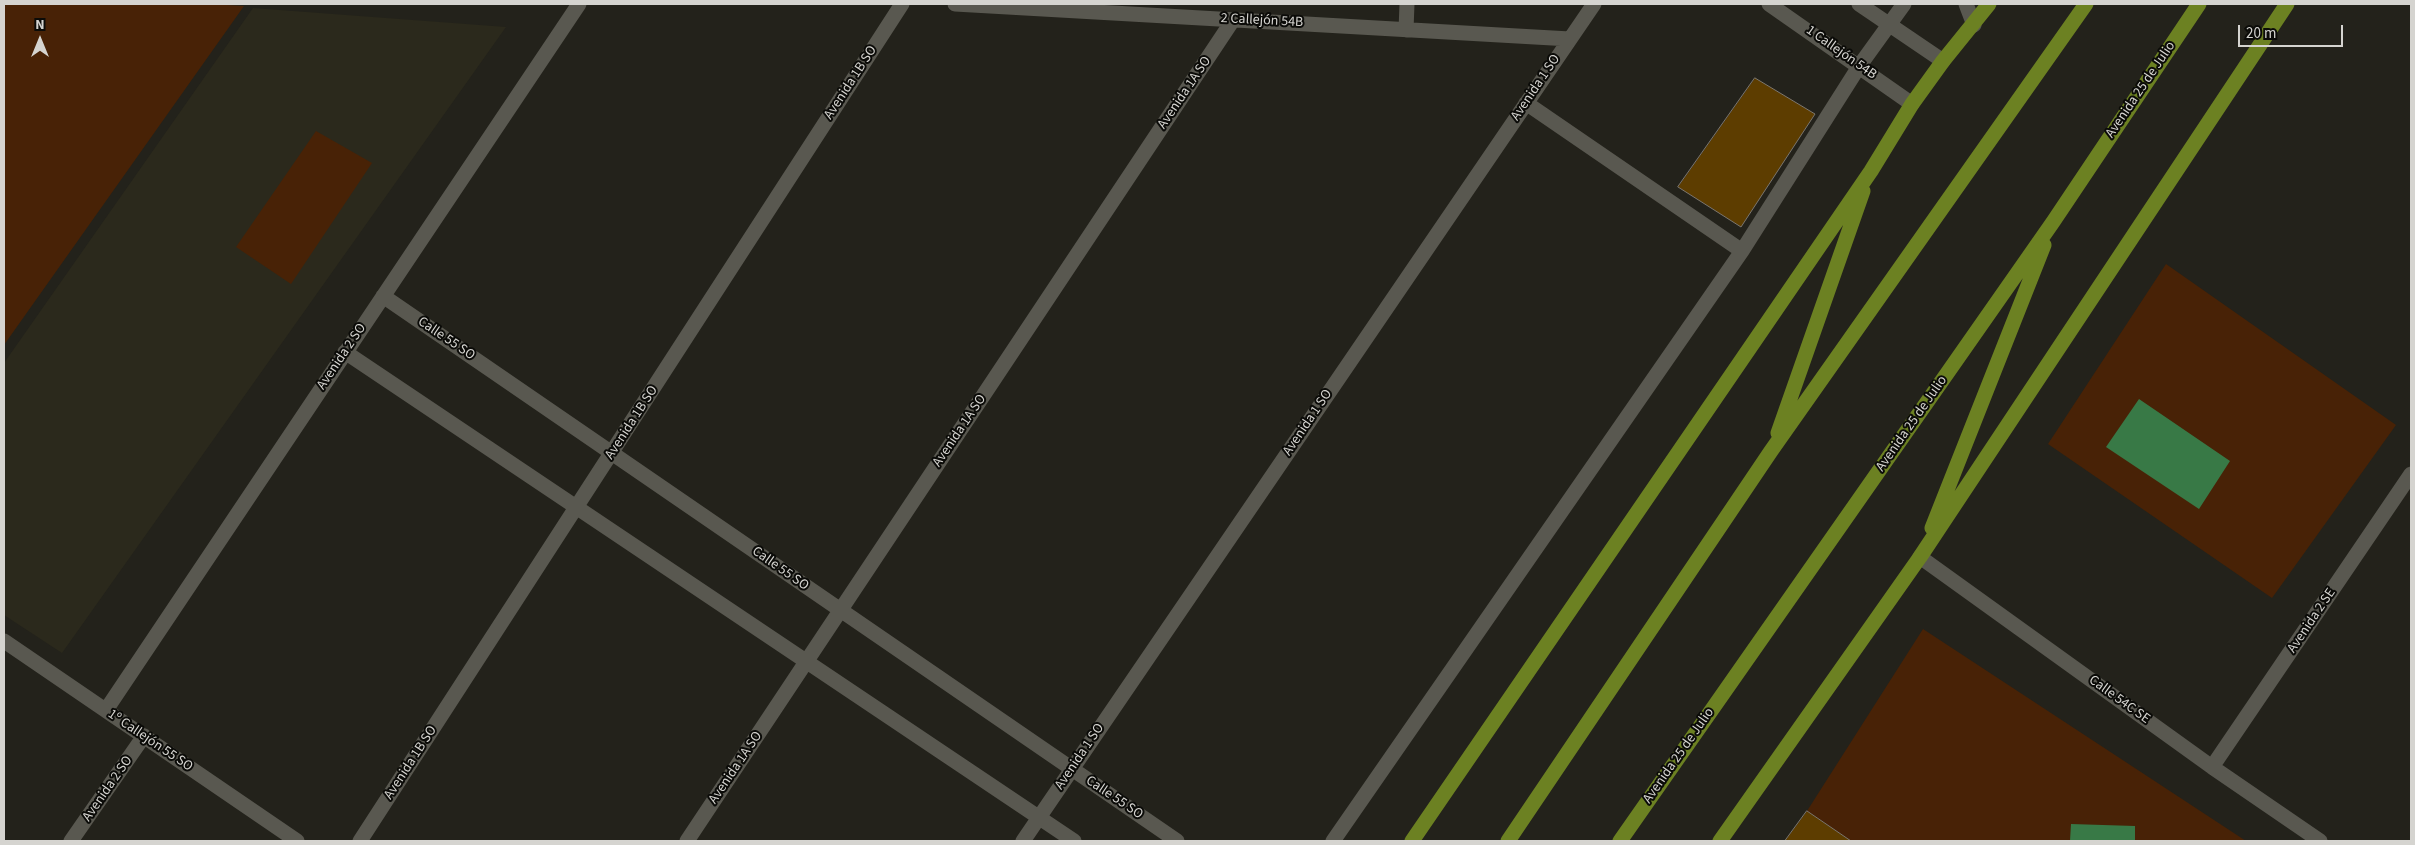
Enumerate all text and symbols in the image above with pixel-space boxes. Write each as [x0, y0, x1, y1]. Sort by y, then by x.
street label: 2 Callejón 54B [1220, 10, 1304, 32]
north arrow [15, 15, 65, 65]
text: N [35, 15, 45, 35]
scale bar [2240, 15, 2345, 47]
street label: 1 Callejón 54B [1802, 22, 1880, 84]
text: 20 m [2246, 23, 2276, 44]
street label: Avenida 25 de Julio [2102, 39, 2180, 141]
street label: Avenida 1B SO [821, 43, 881, 123]
street label: Avenida 1 SO [1508, 52, 1564, 124]
street label: Avenida 1A SO [1155, 54, 1215, 132]
street label: Calle 55 SO [414, 314, 478, 364]
street label: Avenida 2 SO [314, 321, 370, 393]
street label: Avenida 25 de Julio [1873, 373, 1951, 475]
street label: Avenida 1B SO [602, 383, 662, 463]
street label: Avenida 1 SO [1280, 387, 1336, 459]
street label: Avenida 1A SO [930, 392, 990, 470]
street label: Calle 55 SO [748, 543, 812, 595]
street label: Avenida 2 SE [2284, 586, 2340, 656]
street label: Calle 54C SE [2085, 672, 2153, 728]
street label: Avenida 25 de Julio [1640, 705, 1718, 807]
street label: 1º Callejón 55 SO [104, 706, 196, 776]
street label: Avenida 1 SO [1052, 721, 1108, 793]
street label: Avenida 1B SO [381, 723, 441, 803]
street label: Avenida 1A SO [706, 729, 766, 807]
street label: Avenida 2 SO [79, 753, 137, 825]
street label: Calle 55 SO [1082, 773, 1146, 823]

